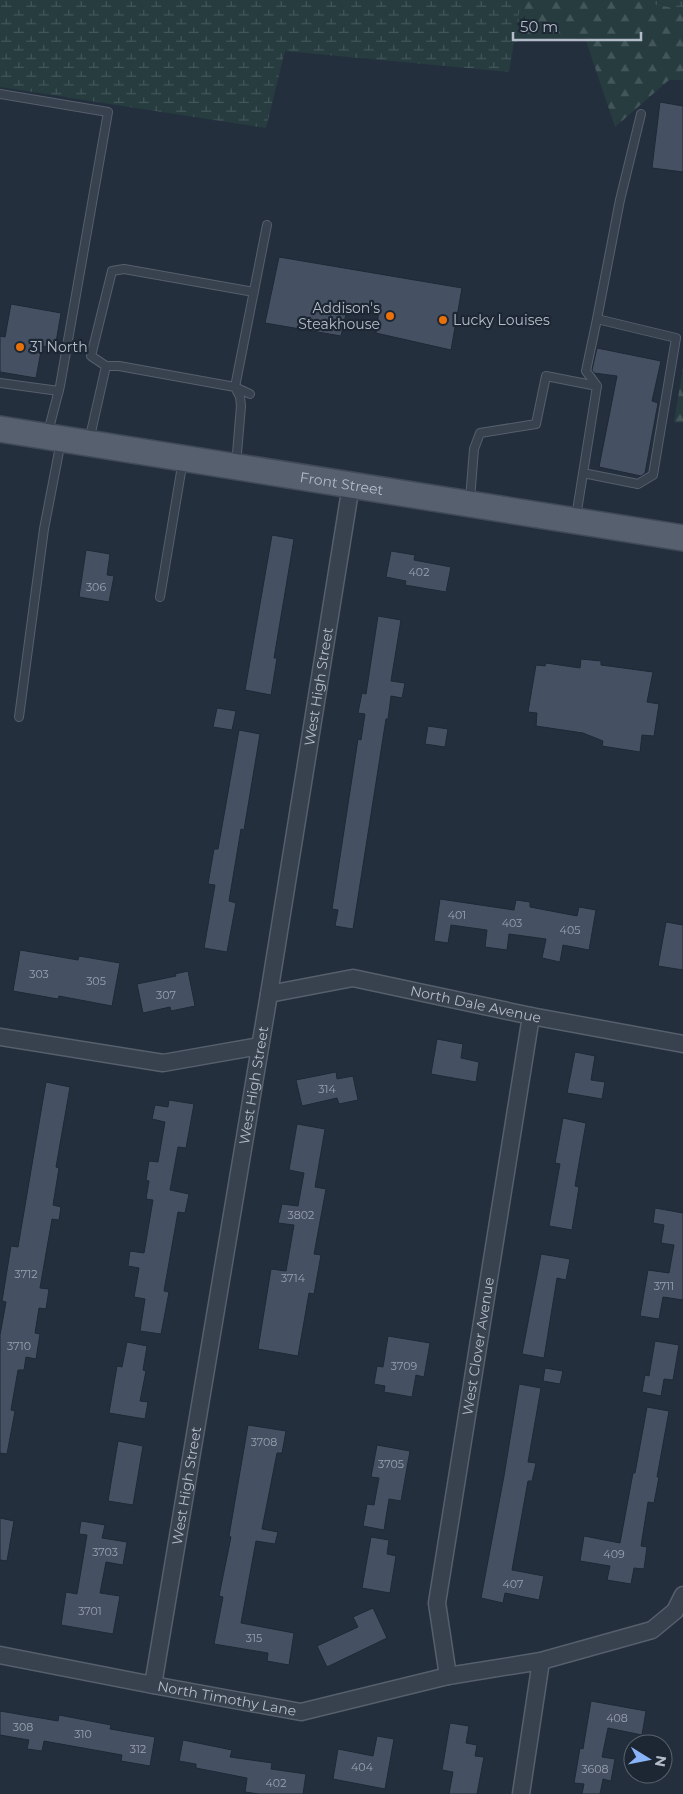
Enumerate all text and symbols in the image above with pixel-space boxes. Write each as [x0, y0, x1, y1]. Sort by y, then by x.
scale bar [513, 10, 640, 42]
text: 50 m [520, 17, 558, 36]
place label: Addison's Steakhouse [298, 299, 380, 333]
marker: Addison's Steakhouse [384, 310, 396, 322]
place label: Lucky Louises [453, 311, 550, 329]
marker: Lucky Louises [437, 314, 449, 326]
place label: 31 North [30, 338, 88, 356]
marker: 31 North [14, 341, 26, 353]
street label: Front Street [299, 468, 385, 499]
house number: 402 [409, 565, 429, 579]
house number: 306 [86, 580, 106, 594]
street label: West High Street [300, 626, 337, 747]
house number: 401 [448, 908, 466, 922]
house number: 403 [502, 916, 522, 930]
house number: 405 [560, 923, 580, 937]
house number: 303 [29, 967, 49, 981]
house number: 305 [86, 974, 106, 988]
street label: North Dale Avenue [409, 981, 543, 1027]
house number: 307 [156, 988, 176, 1002]
street label: West High Street [235, 1025, 272, 1146]
house number: 314 [318, 1082, 336, 1096]
house number: 3802 [288, 1208, 314, 1222]
house number: 3712 [15, 1267, 37, 1281]
house number: 3714 [281, 1271, 306, 1285]
street label: West Clover Avenue [458, 1276, 498, 1417]
house number: 3711 [654, 1279, 674, 1293]
house number: 3710 [7, 1339, 31, 1353]
house number: 3709 [391, 1359, 417, 1373]
street label: West High Street [168, 1425, 205, 1546]
house number: 3708 [251, 1435, 277, 1449]
house number: 3705 [378, 1457, 404, 1471]
house number: 3703 [92, 1545, 118, 1559]
house number: 409 [603, 1547, 625, 1561]
house number: 407 [503, 1577, 523, 1591]
house number: 3701 [78, 1604, 102, 1618]
house number: 315 [246, 1631, 262, 1645]
street label: North Timothy Lane [156, 1677, 298, 1720]
house number: 408 [606, 1711, 628, 1725]
house number: 308 [13, 1720, 33, 1734]
house number: 310 [74, 1727, 92, 1741]
north arrow [623, 1734, 673, 1784]
house number: 312 [130, 1742, 146, 1756]
text: N [651, 1754, 671, 1768]
house number: 404 [351, 1760, 374, 1774]
house number: 3608 [581, 1762, 609, 1776]
house number: 402 [266, 1776, 286, 1790]

